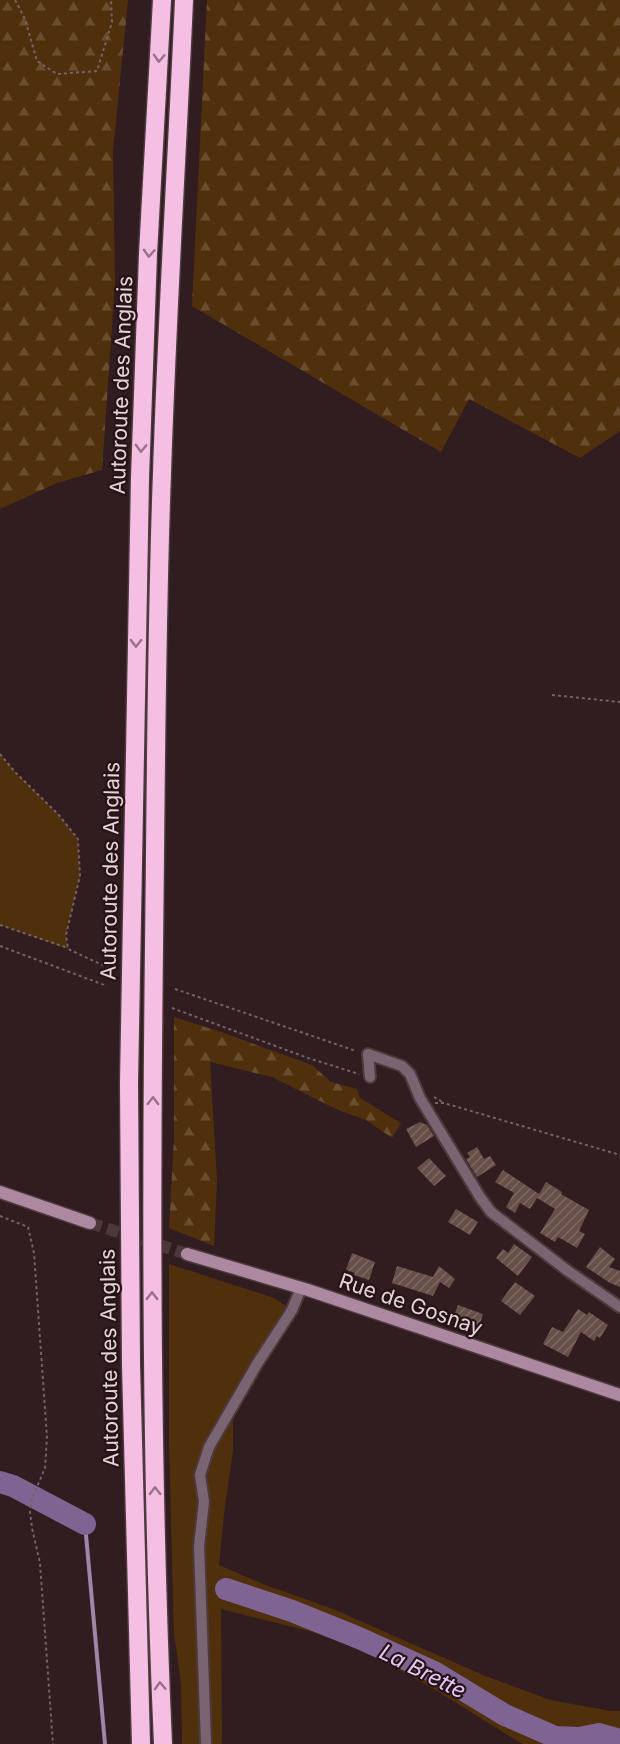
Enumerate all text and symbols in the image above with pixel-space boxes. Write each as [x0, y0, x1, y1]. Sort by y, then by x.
one-way arrow [152, 54, 165, 63]
one-way arrow [142, 249, 155, 258]
street label: Autoroute des Anglais [105, 275, 137, 495]
one-way arrow [135, 444, 148, 453]
one-way arrow [130, 638, 143, 647]
street label: Autoroute des Anglais [96, 762, 124, 980]
one-way arrow [146, 1096, 159, 1105]
street label: Autoroute des Anglais [95, 1249, 123, 1467]
street label: Rue de Gosnay [336, 1268, 486, 1340]
one-way arrow [146, 1291, 158, 1300]
one-way arrow [149, 1486, 161, 1495]
water label: La Brette [375, 1638, 471, 1704]
one-way arrow [154, 1681, 167, 1690]

